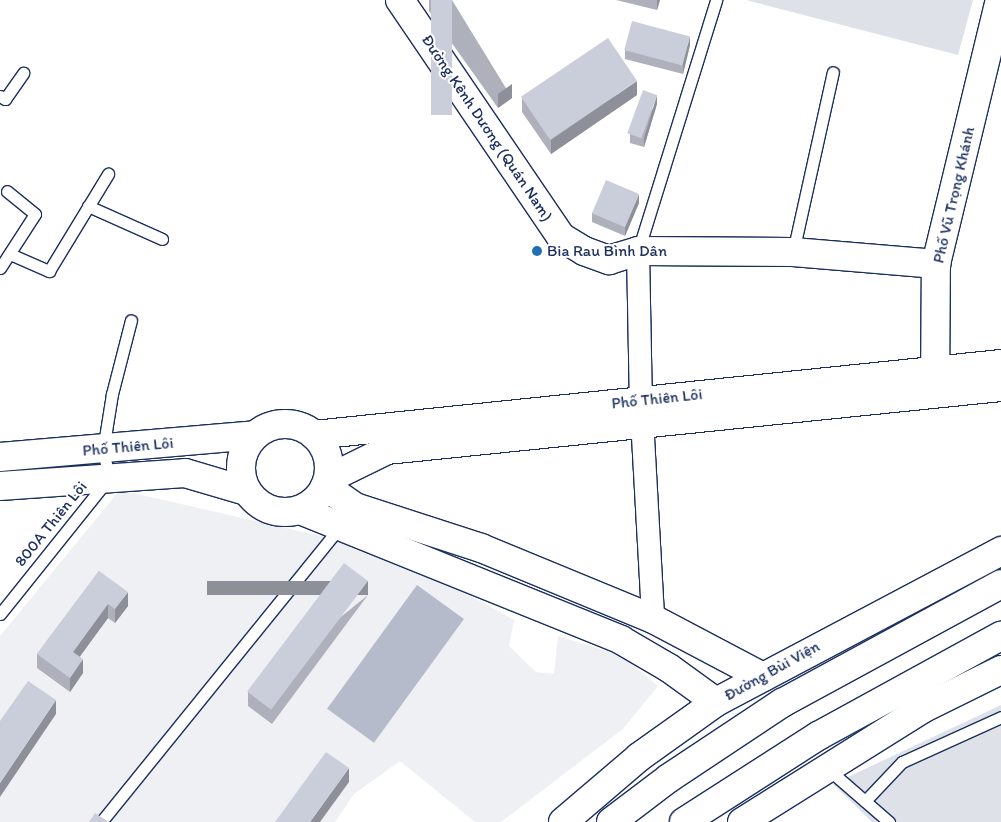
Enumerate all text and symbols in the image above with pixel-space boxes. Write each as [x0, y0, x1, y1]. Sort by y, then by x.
street label: Đường Kênh Dương (Quán Nam) [417, 31, 557, 225]
street label: Phố Vũ Trọng Khánh [929, 125, 979, 265]
place label: Bia Rau Bình Dân [547, 241, 666, 261]
marker: Bia Rau Bình Dân [531, 245, 543, 257]
street label: Phố Thiên Lôi [611, 385, 703, 413]
street label: Phố Thiên Lôi [82, 433, 174, 461]
street label: 800A Thiên Lôi [11, 477, 91, 571]
street label: Đường Bùi Viện [721, 637, 823, 705]

